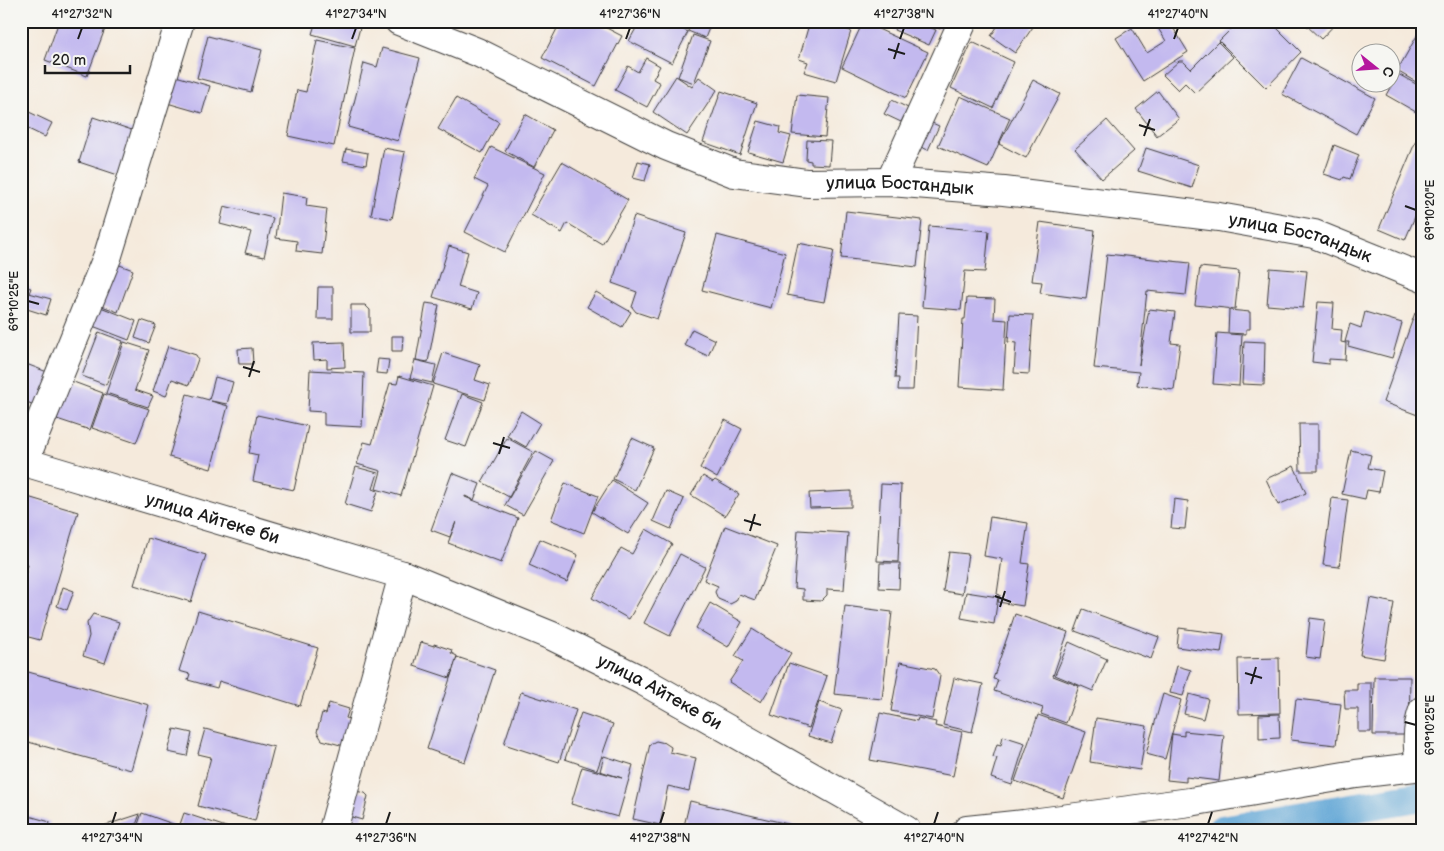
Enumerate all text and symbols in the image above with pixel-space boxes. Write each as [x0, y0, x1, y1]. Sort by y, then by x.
text: 41°27'32"N [51, 7, 113, 22]
text: 41°27'34"N [325, 7, 387, 22]
text: 41°27'36"N [599, 7, 661, 22]
text: 41°27'38"N [873, 7, 935, 22]
text: 41°27'40"N [1147, 7, 1209, 22]
scale bar [45, 42, 130, 74]
north arrow [1352, 42, 1402, 92]
text: 20 m [52, 51, 86, 70]
text: С [1378, 65, 1398, 79]
street label: улица Бостандык [826, 171, 975, 199]
text: 69°10'20"E [1423, 180, 1438, 240]
street label: улица Бостандык [1227, 208, 1375, 267]
text: 69°10'25"E [7, 271, 22, 331]
street label: улица Айтеке би [143, 488, 282, 548]
street label: улица Айтеке би [594, 650, 726, 734]
text: 69°10'25"E [1423, 695, 1438, 755]
text: 41°27'34"N [81, 831, 143, 846]
text: 41°27'36"N [355, 831, 417, 846]
text: 41°27'38"N [629, 831, 691, 846]
text: 41°27'40"N [903, 831, 965, 846]
text: 41°27'42"N [1177, 831, 1239, 846]

